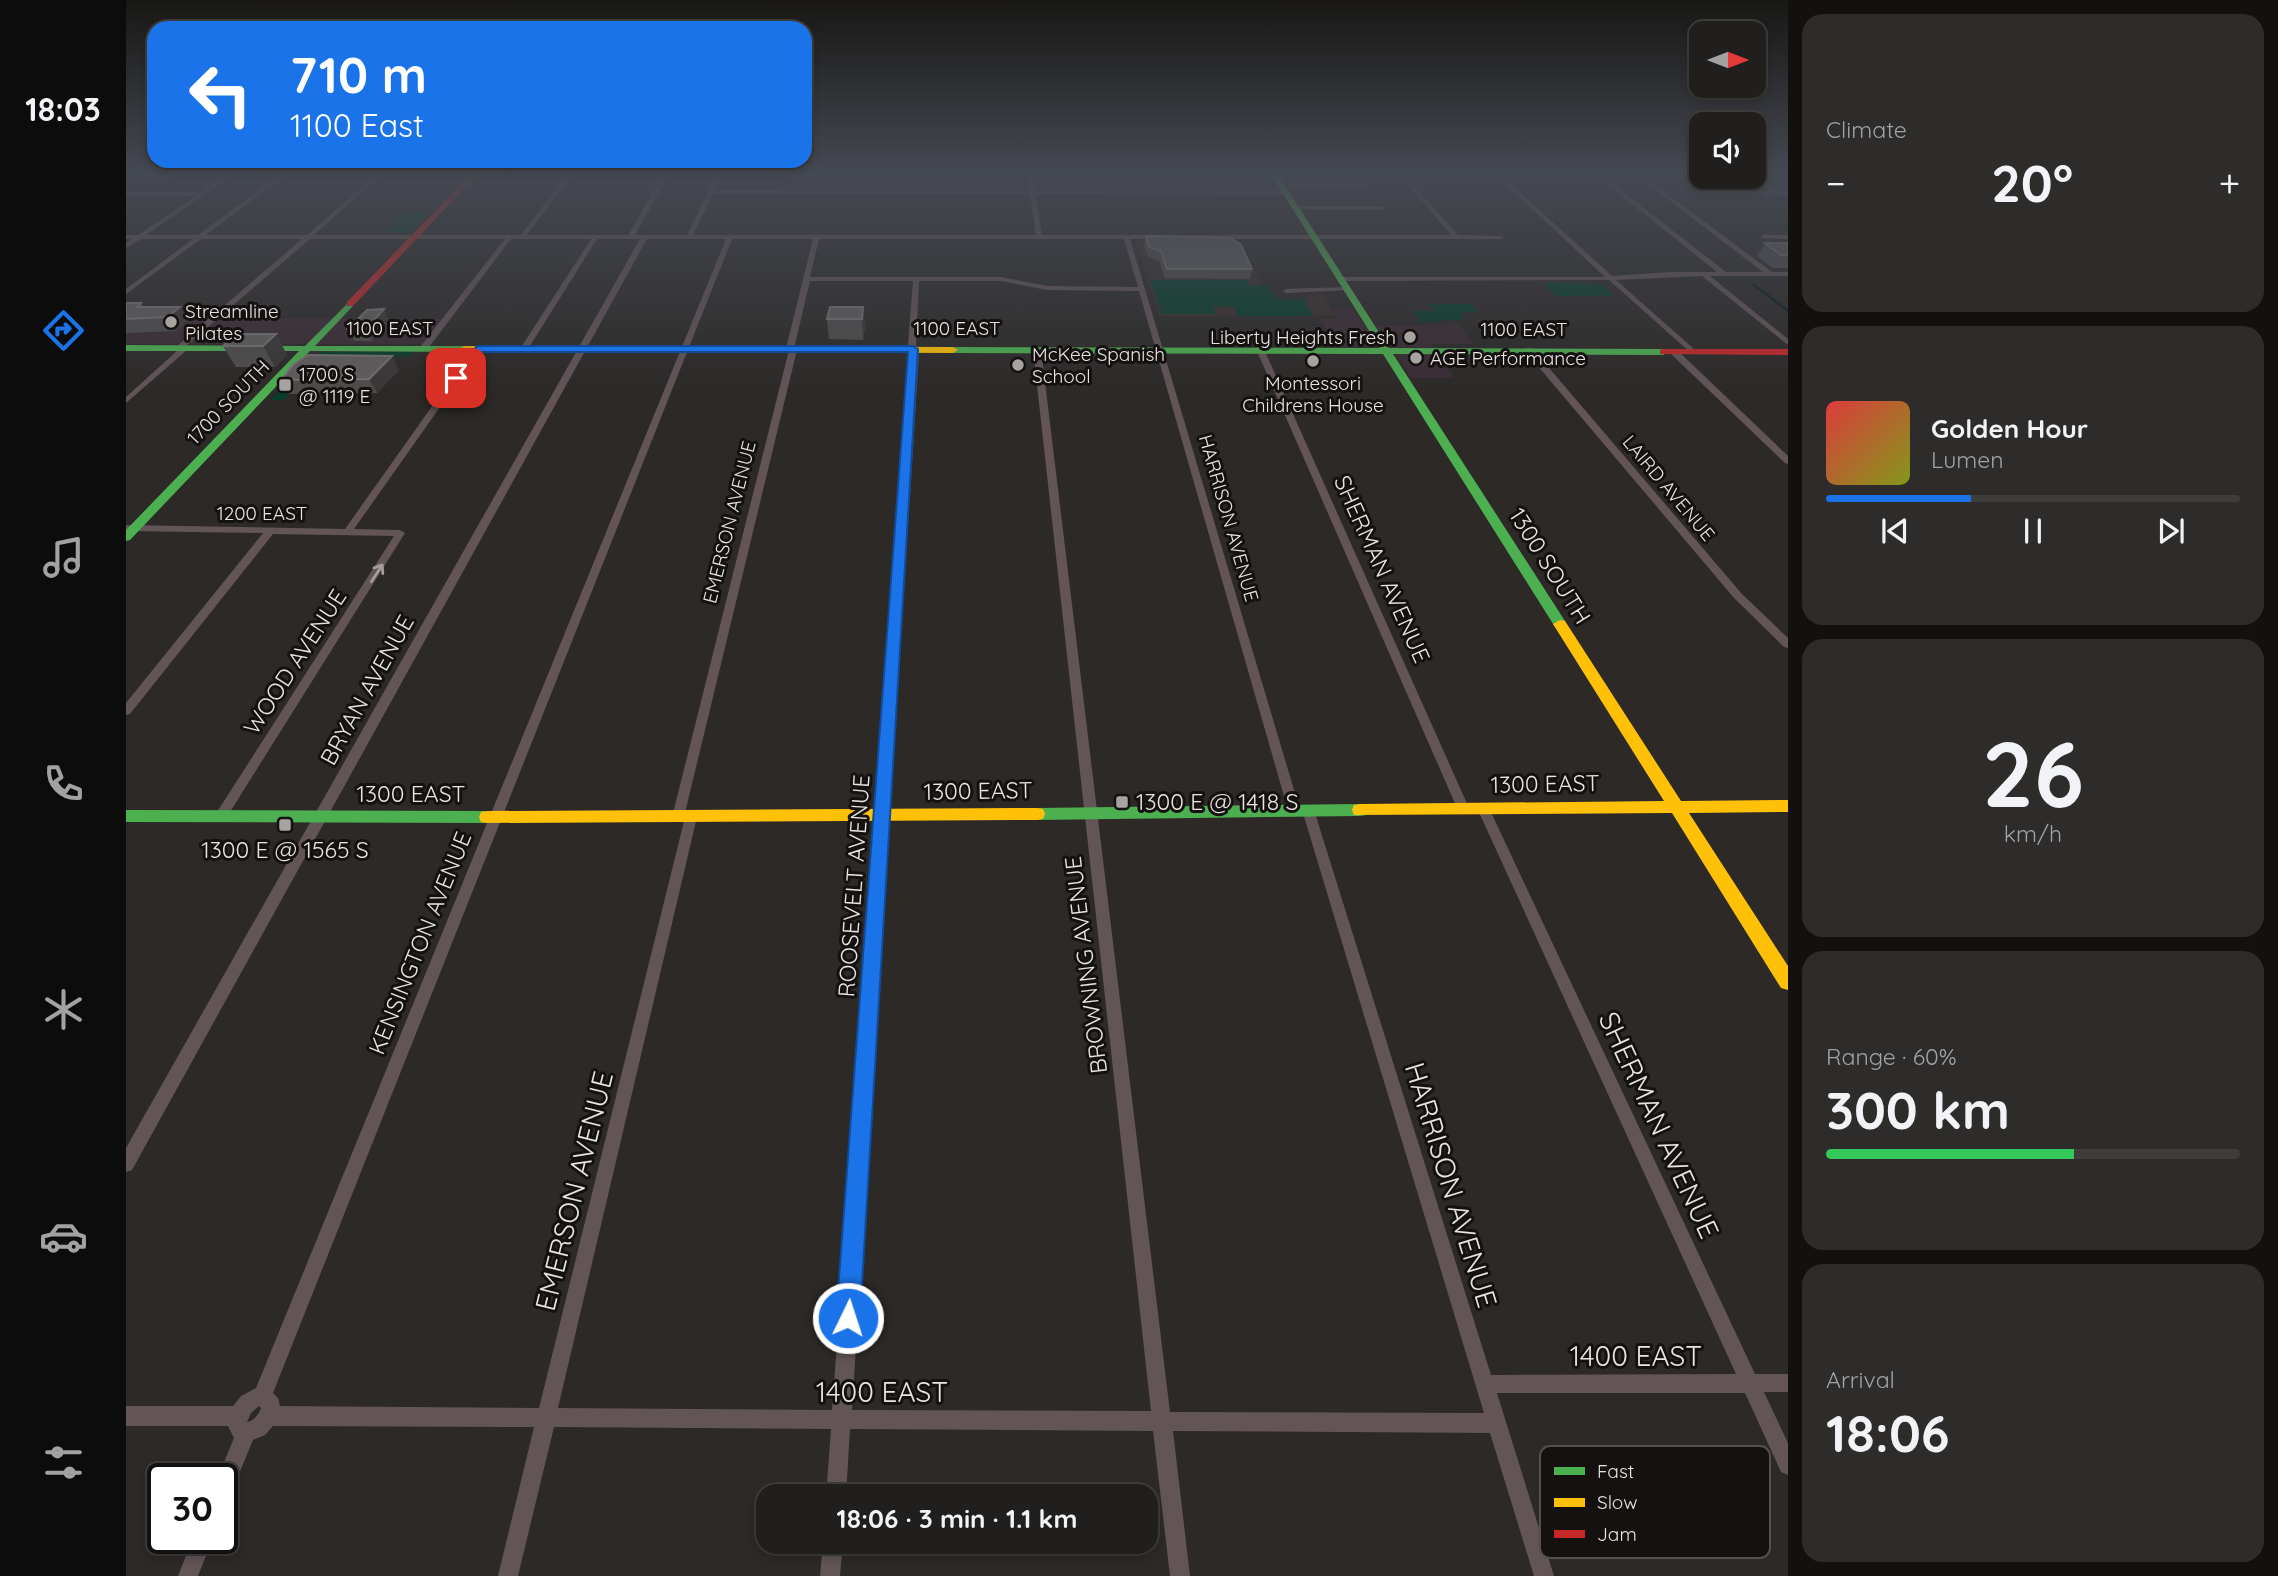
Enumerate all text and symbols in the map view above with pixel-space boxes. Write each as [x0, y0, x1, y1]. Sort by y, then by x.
north arrow [1689, 21, 1766, 98]
map controls [1689, 21, 1766, 189]
text: 710 m [290, 44, 427, 105]
icon: left [175, 49, 266, 140]
text: 18:03 [25, 89, 101, 129]
text: 1100 East [290, 105, 424, 145]
button: sound [1689, 112, 1766, 189]
text: Climate [1826, 115, 1907, 144]
text: 20° [1991, 150, 2073, 215]
text: − [1826, 159, 1846, 207]
text: + [2219, 159, 2240, 207]
place label: Streamline Pilates [185, 299, 279, 345]
icon: directions [39, 306, 88, 355]
marker: Streamline Pilates [163, 314, 179, 330]
street label: 1100 EAST [346, 316, 434, 340]
street label: 1100 EAST [913, 316, 1001, 340]
street label: 1100 EAST [1480, 317, 1568, 341]
place label: Liberty Heights Fresh [1210, 325, 1396, 349]
marker: Liberty Heights Fresh [1402, 329, 1418, 345]
place label: McKee Spanish School [1032, 342, 1165, 388]
place label: AGE Performance [1430, 346, 1586, 370]
pin [426, 348, 486, 408]
marker: AGE Performance [1408, 350, 1424, 366]
marker: Montessori Childrens House [1305, 353, 1321, 369]
street label: 1700 SOUTH [182, 355, 274, 449]
marker: McKee Spanish School [1010, 357, 1026, 373]
icon: arrive [437, 359, 475, 397]
place label: 1700 S @ 1119 E [299, 362, 370, 408]
place label: Montessori Childrens House [1242, 371, 1384, 417]
marker: 1700 S @ 1119 E [277, 377, 293, 393]
text: Golden Hour [1931, 412, 2088, 445]
street label: LAIRD AVENUE [1618, 430, 1720, 546]
street label: HARRISON AVENUE [1194, 432, 1264, 604]
street label: EMERSON AVENUE [697, 438, 761, 606]
text: Lumen [1931, 445, 2004, 474]
street label: SHERMAN AVENUE [1328, 471, 1437, 667]
street label: 1200 EAST [217, 501, 307, 525]
street label: 1300 SOUTH [1503, 502, 1598, 629]
icon: previous [1876, 512, 1914, 550]
icon: pause [2014, 512, 2052, 550]
icon: next [2152, 512, 2190, 550]
icon: music [39, 533, 88, 582]
one-way arrow [369, 564, 384, 583]
street label: WOOD AVENUE [237, 584, 352, 740]
street label: BRYAN AVENUE [313, 610, 420, 770]
text: 26 [1982, 716, 2084, 830]
icon: phone [39, 759, 88, 808]
street label: 1300 EAST [1490, 768, 1600, 799]
street label: ROOSEVELT AVENUE [831, 774, 876, 998]
street label: 1300 EAST [923, 775, 1033, 806]
street label: 1300 EAST [357, 779, 466, 808]
place label: 1300 E @ 1418 S [1136, 787, 1298, 816]
marker: 1300 E @ 1418 S [1114, 794, 1130, 810]
marker: 1300 E @ 1565 S [277, 817, 293, 833]
text: km/h [2004, 819, 2062, 848]
street label: KENSINGTON AVENUE [362, 827, 477, 1058]
place label: 1300 E @ 1565 S [201, 835, 369, 864]
street label: BROWNING AVENUE [1058, 855, 1113, 1075]
icon: climate [39, 985, 88, 1034]
street label: SHERMAN AVENUE [1592, 1006, 1727, 1244]
text: Range · 60% [1826, 1042, 1957, 1071]
street label: HARRISON AVENUE [1398, 1058, 1505, 1312]
street label: EMERSON AVENUE [527, 1068, 620, 1314]
text: 300 km [1826, 1077, 2010, 1142]
icon: car [39, 1212, 88, 1261]
position arrow [811, 1281, 885, 1355]
street label: 1400 EAST [1570, 1338, 1702, 1373]
text: Arrival [1826, 1365, 1895, 1394]
street label: 1400 EAST [816, 1374, 948, 1409]
text: 18:06 [1826, 1400, 1950, 1465]
icon: filters [39, 1438, 88, 1487]
legend [1540, 1446, 1770, 1558]
text: Fast [1597, 1459, 1634, 1483]
speed limit sign: 30 [147, 1463, 238, 1554]
text: Slow [1597, 1490, 1638, 1514]
text: 18:06 · 3 min · 1.1 km [837, 1502, 1077, 1535]
text: Jam [1597, 1522, 1637, 1546]

